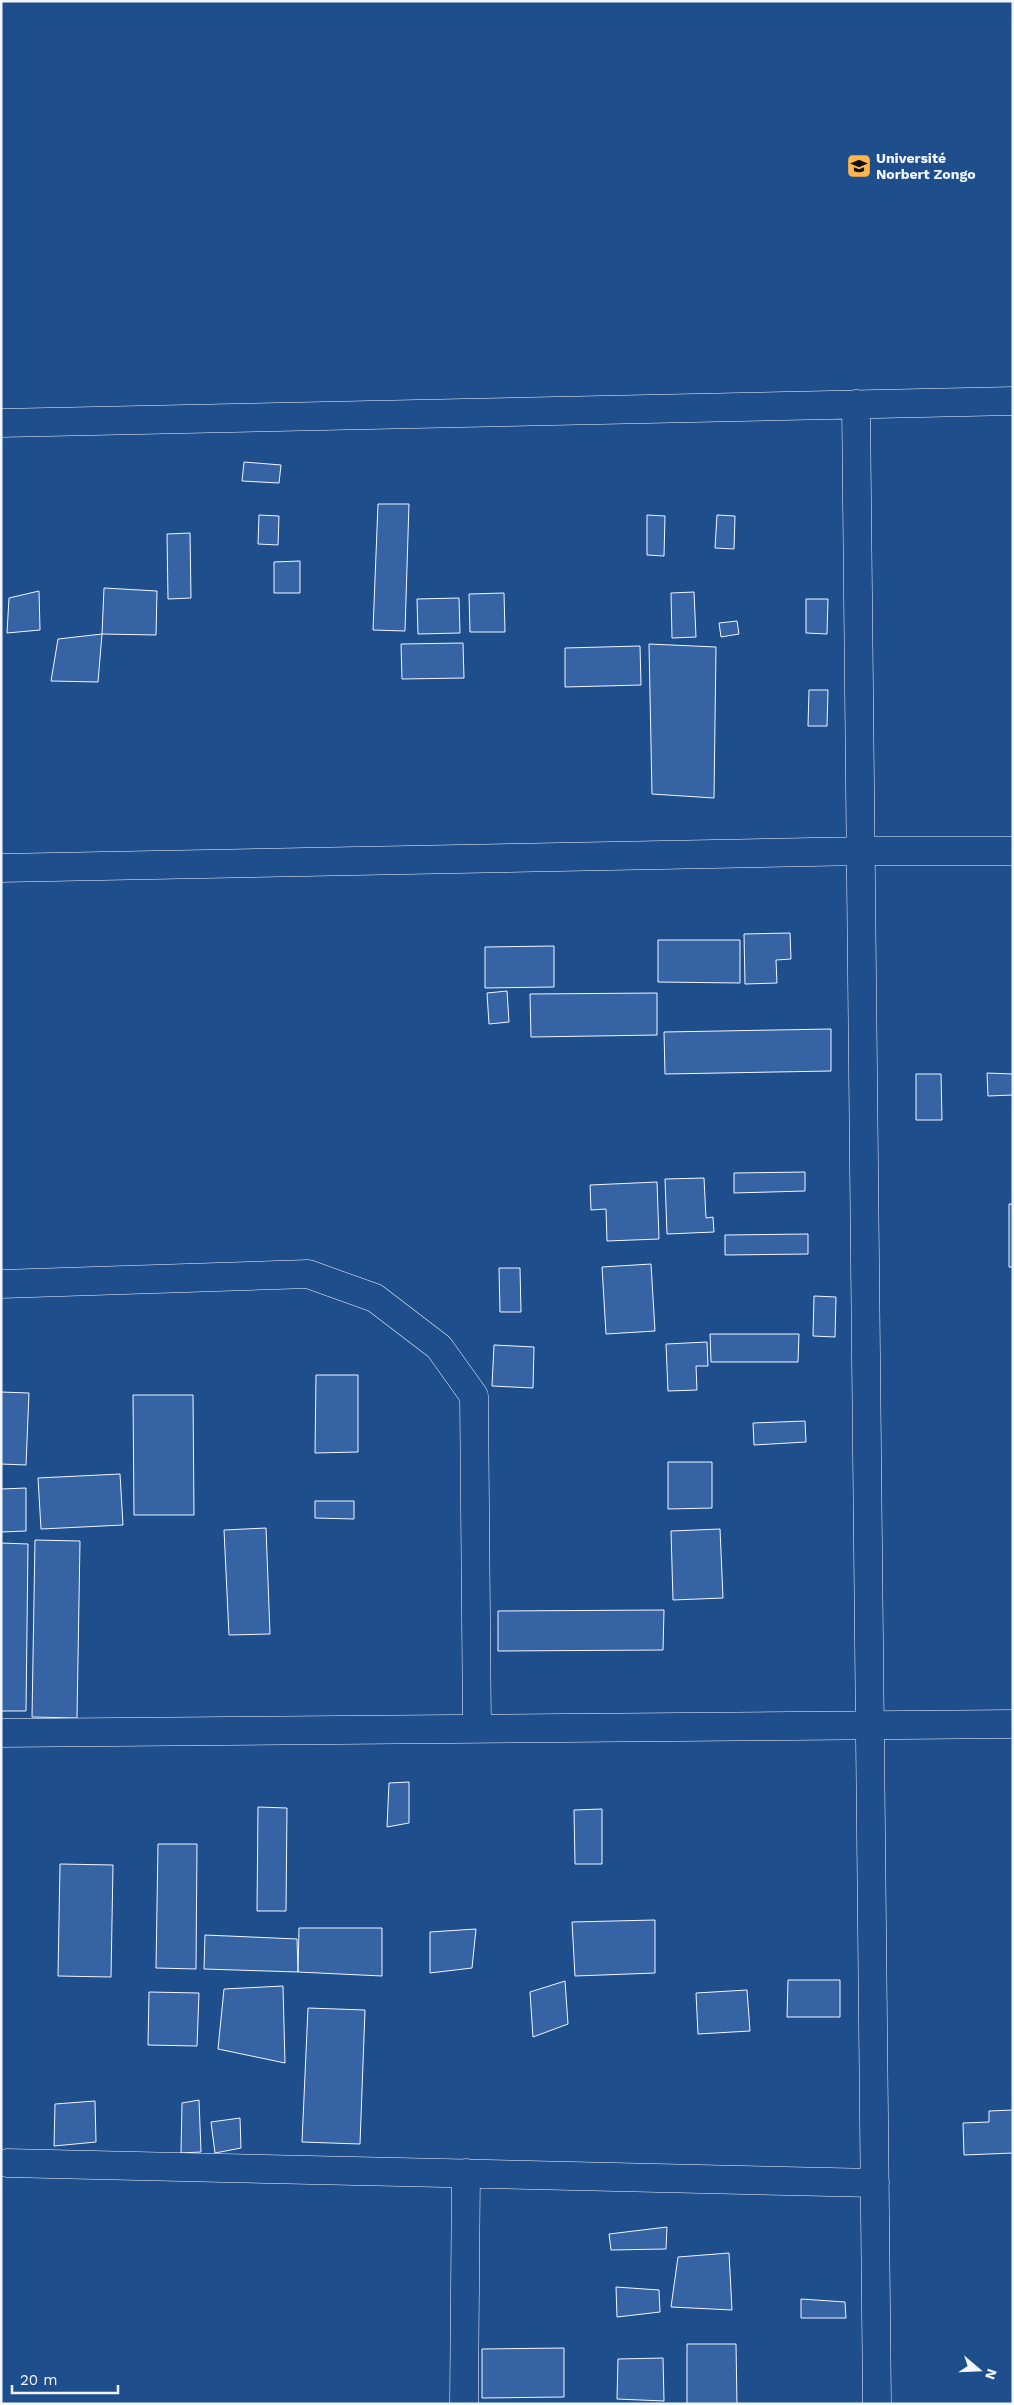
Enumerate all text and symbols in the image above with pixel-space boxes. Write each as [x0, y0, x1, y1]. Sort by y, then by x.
place label: Université Norbert Zongo [876, 150, 976, 182]
school or university icon: Université Norbert Zongo [846, 153, 872, 179]
north arrow [954, 2345, 1004, 2395]
scale bar [12, 2362, 119, 2394]
text: N [982, 2367, 1001, 2382]
text: 20 m [20, 2371, 58, 2389]

